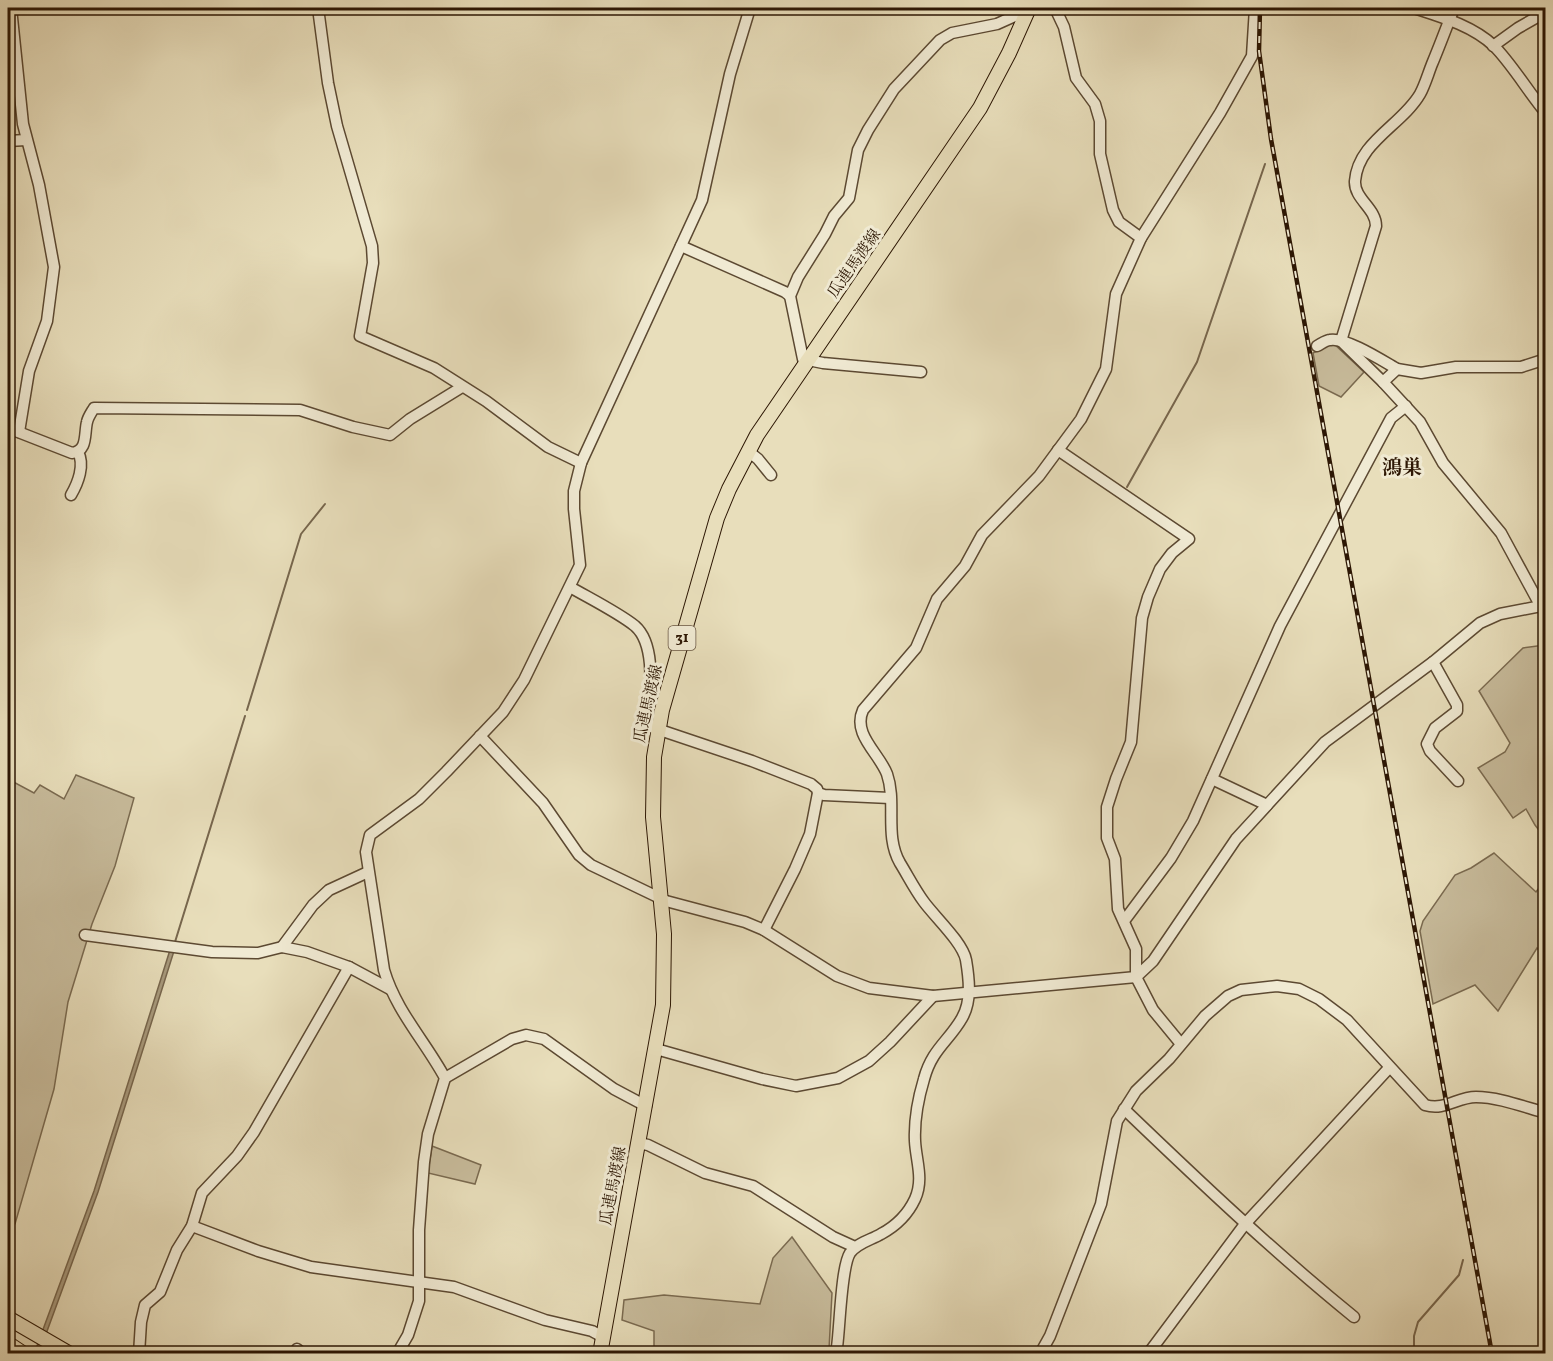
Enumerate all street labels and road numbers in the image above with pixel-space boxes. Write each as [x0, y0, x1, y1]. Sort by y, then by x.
street label: 瓜連馬渡線 [823, 225, 887, 303]
road number: 31 [668, 626, 696, 650]
street label: 瓜連馬渡線 [629, 663, 669, 745]
street label: 瓜連馬渡線 [596, 1145, 632, 1227]

